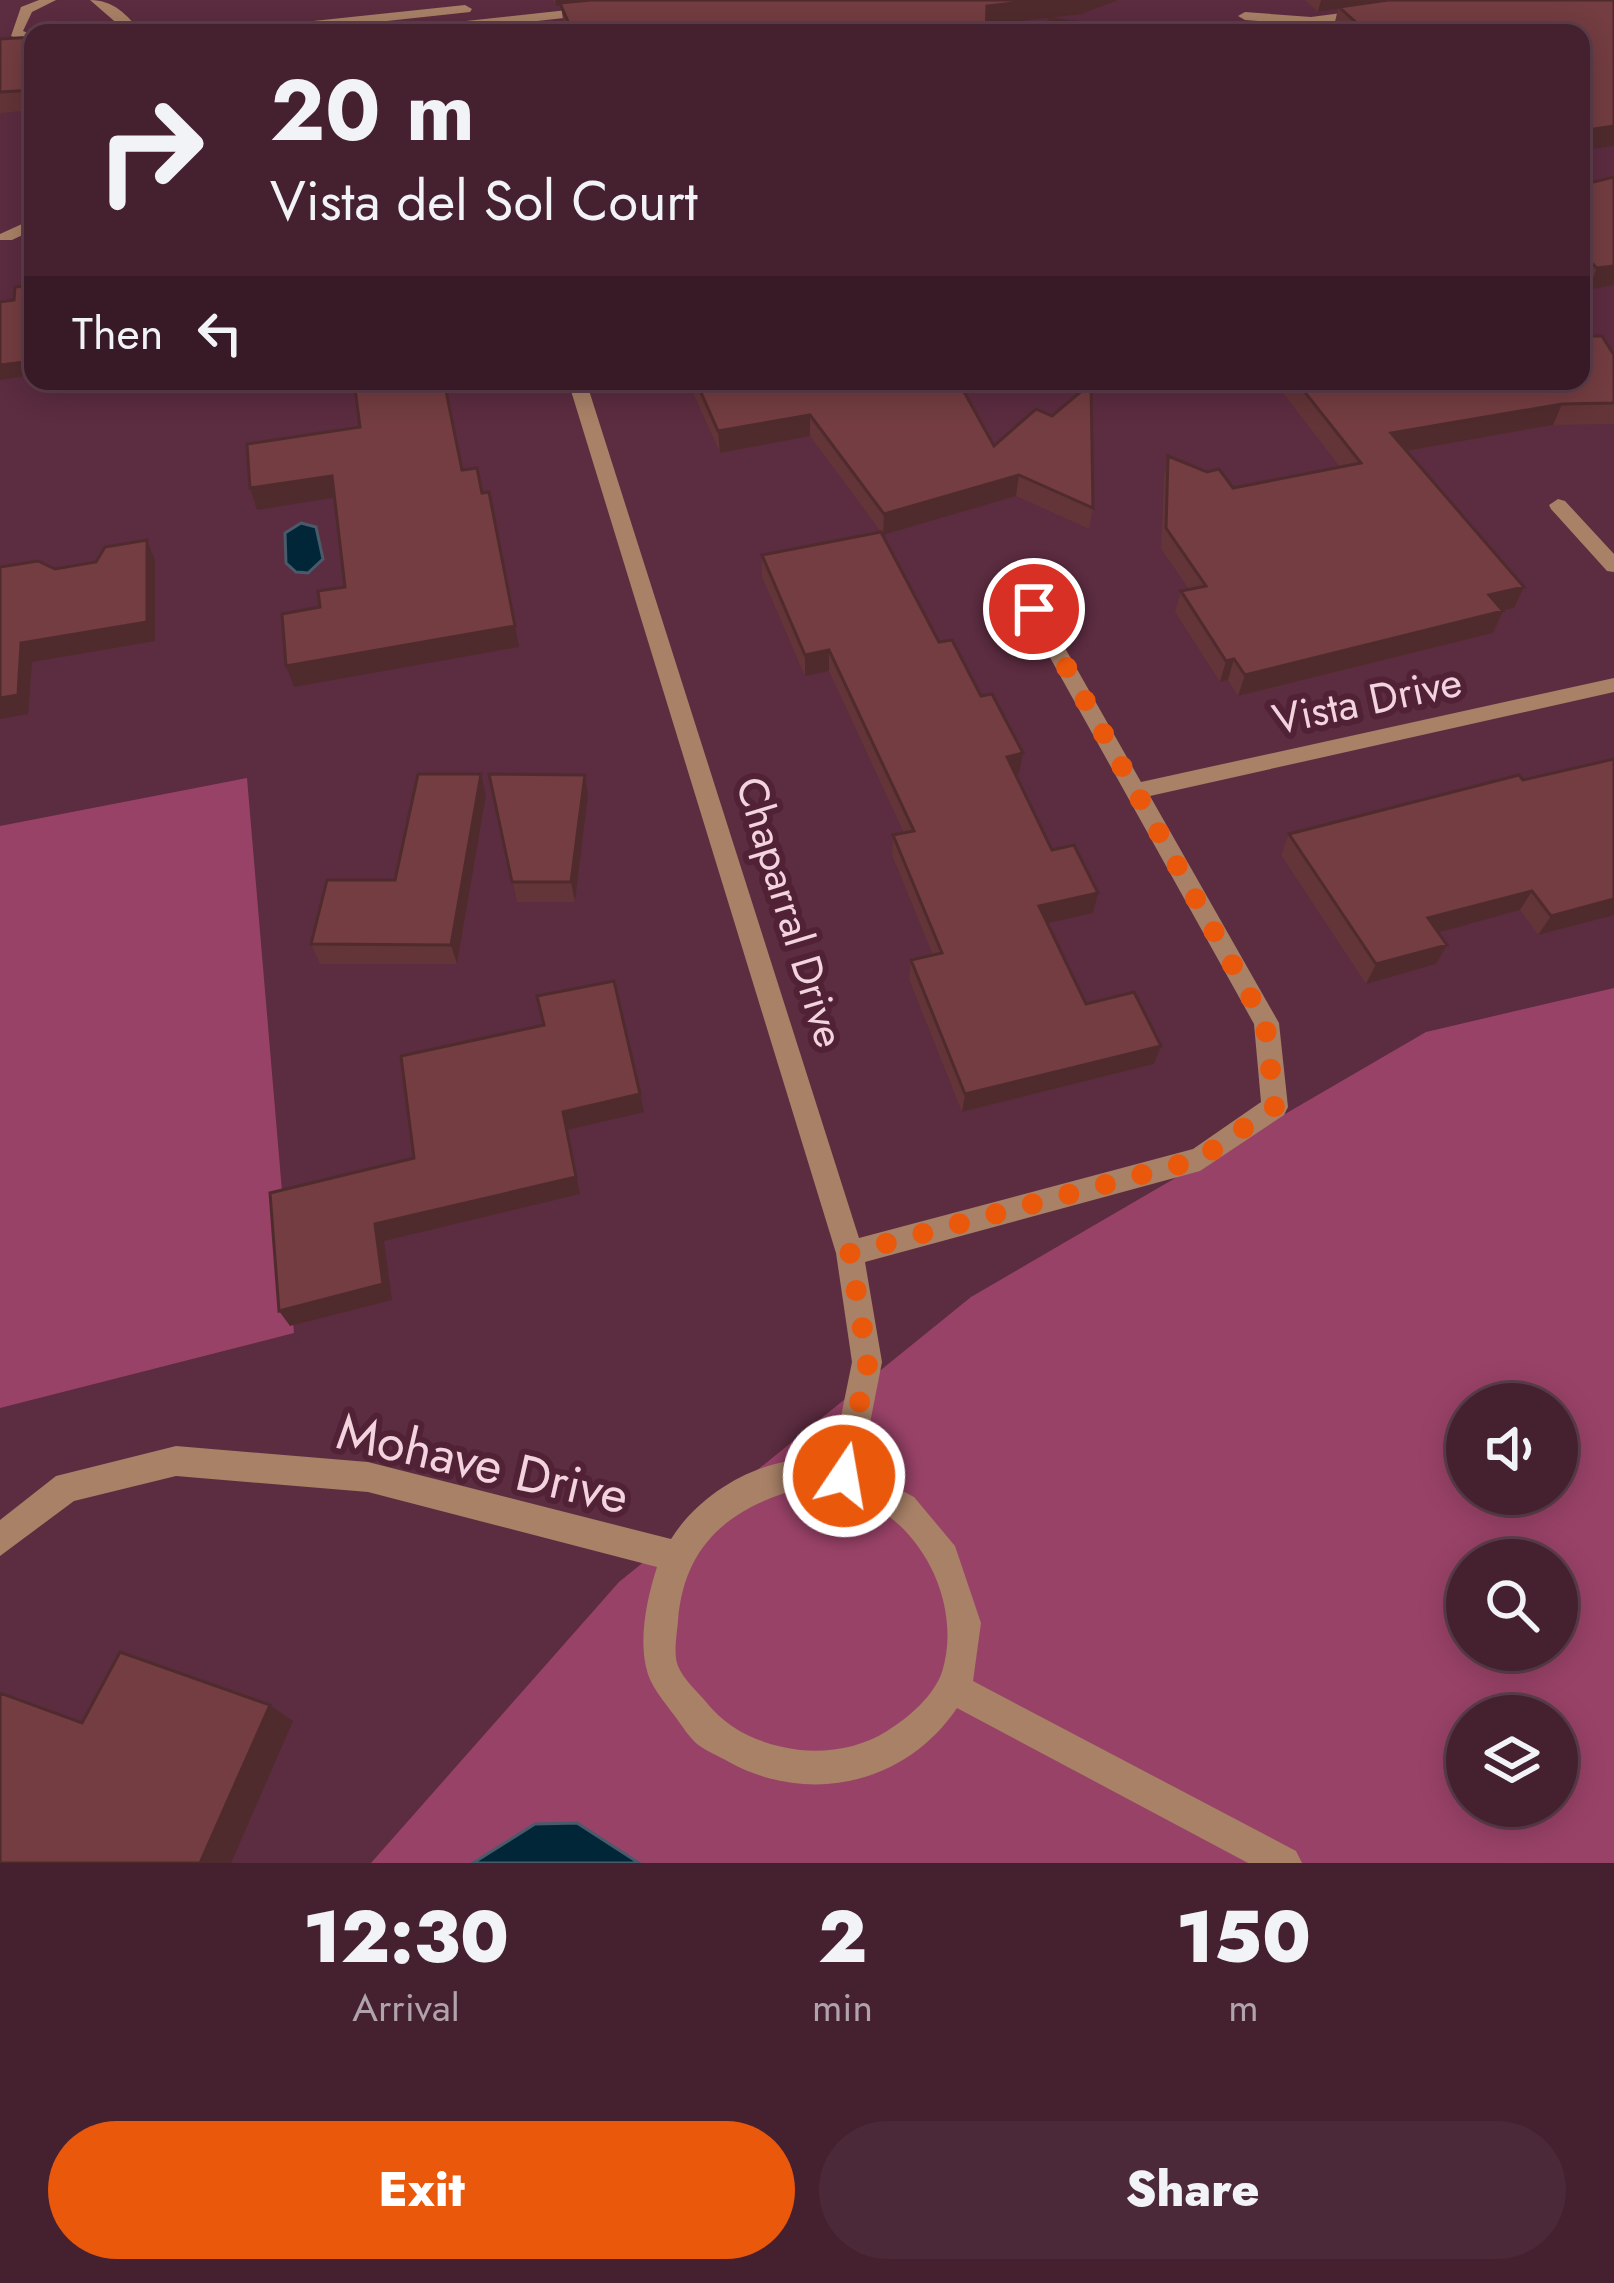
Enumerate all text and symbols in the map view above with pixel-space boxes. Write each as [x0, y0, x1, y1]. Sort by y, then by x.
text: 20 m [270, 50, 475, 172]
icon: right [72, 72, 228, 228]
text: Vista del Sol Court [270, 162, 698, 240]
icon: left [187, 300, 253, 366]
text: Then [72, 301, 163, 366]
pin [983, 558, 1085, 660]
icon: arrive [1001, 576, 1067, 642]
street label: Vista Drive [1267, 651, 1467, 750]
street label: Chaparral Drive [720, 769, 861, 1055]
map controls [1446, 1383, 1578, 1827]
button: sound [1446, 1383, 1578, 1515]
street label: Mohave Drive [330, 1394, 636, 1532]
position arrow [781, 1413, 907, 1539]
button: search [1446, 1539, 1578, 1671]
button: layers [1446, 1695, 1578, 1827]
text: 12:30 [303, 1885, 509, 1989]
text: 2 [818, 1885, 867, 1989]
text: 150 [1176, 1885, 1311, 1989]
text: Arrival [352, 1979, 460, 2036]
text: min [812, 1979, 873, 2036]
text: m [1228, 1979, 1259, 2036]
button: Exit [48, 2121, 795, 2259]
button: Share [819, 2121, 1566, 2259]

